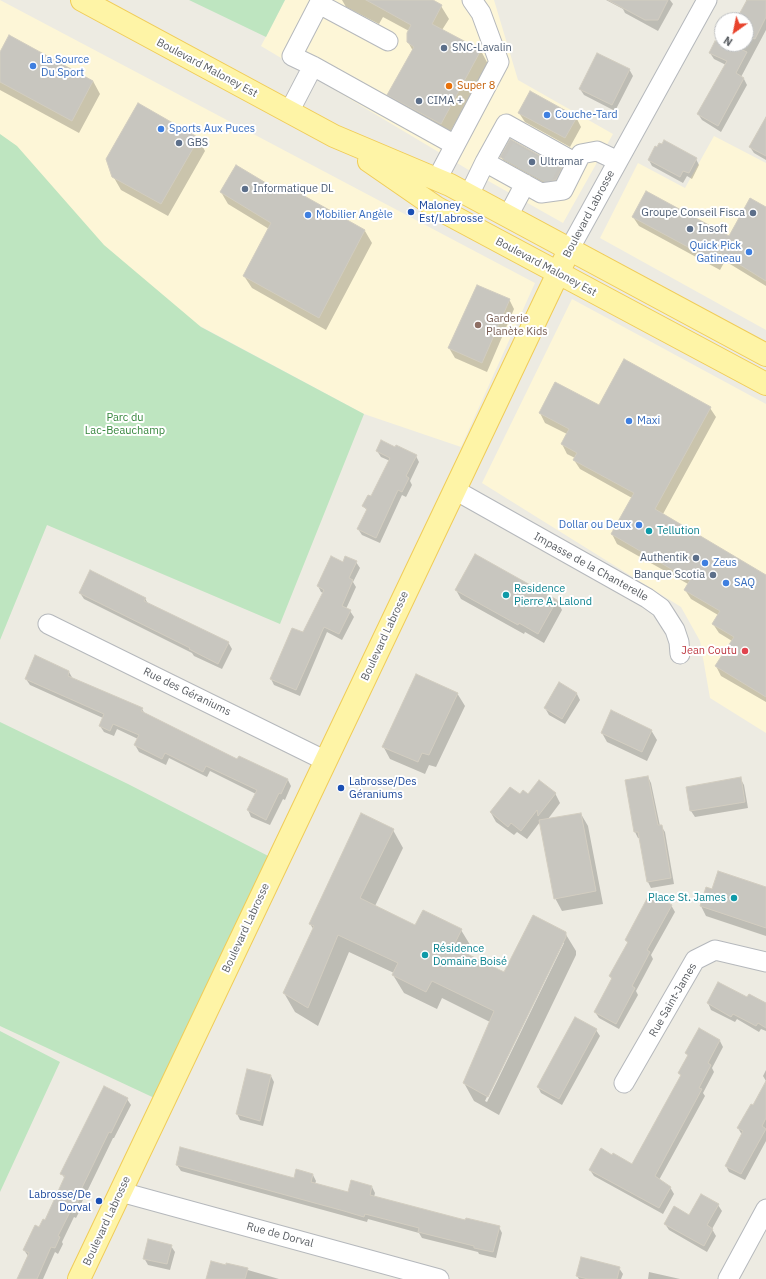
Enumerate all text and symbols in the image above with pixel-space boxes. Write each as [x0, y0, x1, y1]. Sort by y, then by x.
north arrow [714, 12, 754, 52]
text: N [721, 33, 735, 49]
street label: Boulevard Maloney Est [154, 36, 260, 100]
place label: SNC-Lavalin [452, 41, 512, 55]
marker: SNC-Lavalin [439, 43, 449, 53]
place label: La Source Du Sport [41, 53, 89, 79]
marker: La Source Du Sport [28, 61, 38, 71]
place label: Super 8 [457, 79, 495, 93]
marker: Super 8 [444, 81, 454, 91]
place label: CIMA + [427, 94, 463, 108]
marker: CIMA + [414, 96, 424, 106]
place label: Couche-Tard [555, 108, 618, 122]
marker: Couche-Tard [542, 110, 552, 120]
place label: Sports Aux Puces [169, 122, 255, 136]
marker: Sports Aux Puces [156, 124, 166, 134]
place label: GBS [187, 136, 208, 150]
marker: GBS [174, 138, 184, 148]
place label: Ultramar [540, 155, 584, 169]
marker: Ultramar [527, 157, 537, 167]
street label: Boulevard Labrosse [560, 168, 618, 260]
place label: Informatique DL [253, 182, 334, 196]
marker: Informatique DL [240, 184, 250, 194]
place label: Maloney Est/Labrosse [419, 199, 483, 225]
place label: Groupe Conseil Fisca [641, 206, 745, 220]
marker: Maloney Est/Labrosse [406, 207, 416, 217]
place label: Mobilier Angèle [316, 208, 393, 222]
marker: Groupe Conseil Fisca [748, 208, 758, 218]
marker: Mobilier Angèle [303, 210, 313, 220]
place label: Insoft [698, 222, 728, 236]
marker: Insoft [685, 224, 695, 234]
street label: Boulevard Maloney Est [493, 235, 599, 299]
place label: Quick Pick Gatineau [690, 239, 741, 265]
marker: Quick Pick Gatineau [744, 247, 754, 257]
place label: Garderie Planète Kids [486, 312, 548, 338]
marker: Garderie Planète Kids [473, 320, 483, 330]
park label: Parc du Lac-Beauchamp [85, 411, 165, 437]
place label: Maxi [637, 414, 660, 428]
marker: Maxi [624, 416, 634, 426]
place label: Dollar ou Deux [559, 518, 631, 532]
marker: Dollar ou Deux [634, 520, 644, 530]
place label: Tellution [657, 524, 700, 538]
marker: Tellution [644, 526, 654, 536]
street label: Impasse de la Chanterelle [531, 530, 651, 604]
place label: Authentik [640, 551, 688, 565]
marker: Authentik [691, 553, 701, 563]
place label: Zeus [713, 556, 737, 570]
marker: Zeus [700, 558, 710, 568]
place label: Banque Scotia [634, 568, 705, 582]
marker: Banque Scotia [708, 570, 718, 580]
place label: SAQ [734, 576, 755, 590]
marker: SAQ [721, 578, 731, 588]
place label: Residence Pierre A. Lalond [514, 582, 592, 608]
street label: Boulevard Labrosse [358, 589, 412, 683]
marker: Residence Pierre A. Lalond [501, 590, 511, 600]
place label: Jean Coutu [681, 644, 737, 658]
marker: Jean Coutu [740, 646, 750, 656]
street label: Rue des Géraniums [141, 665, 233, 719]
place label: Labrosse/Des Géraniums [349, 775, 417, 801]
marker: Labrosse/Des Géraniums [336, 783, 346, 793]
street label: Boulevard Labrosse [219, 881, 273, 975]
place label: Place St. James [648, 891, 726, 905]
marker: Place St. James [729, 893, 739, 903]
place label: Résidence Domaine Boisé [433, 942, 507, 968]
marker: Résidence Domaine Boisé [420, 950, 430, 960]
street label: Rue Saint-James [646, 961, 700, 1039]
street label: Boulevard Labrosse [80, 1174, 134, 1268]
place label: Labrosse/De Dorval [29, 1188, 91, 1214]
marker: Labrosse/De Dorval [94, 1196, 104, 1206]
street label: Rue de Dorval [245, 1220, 315, 1250]

